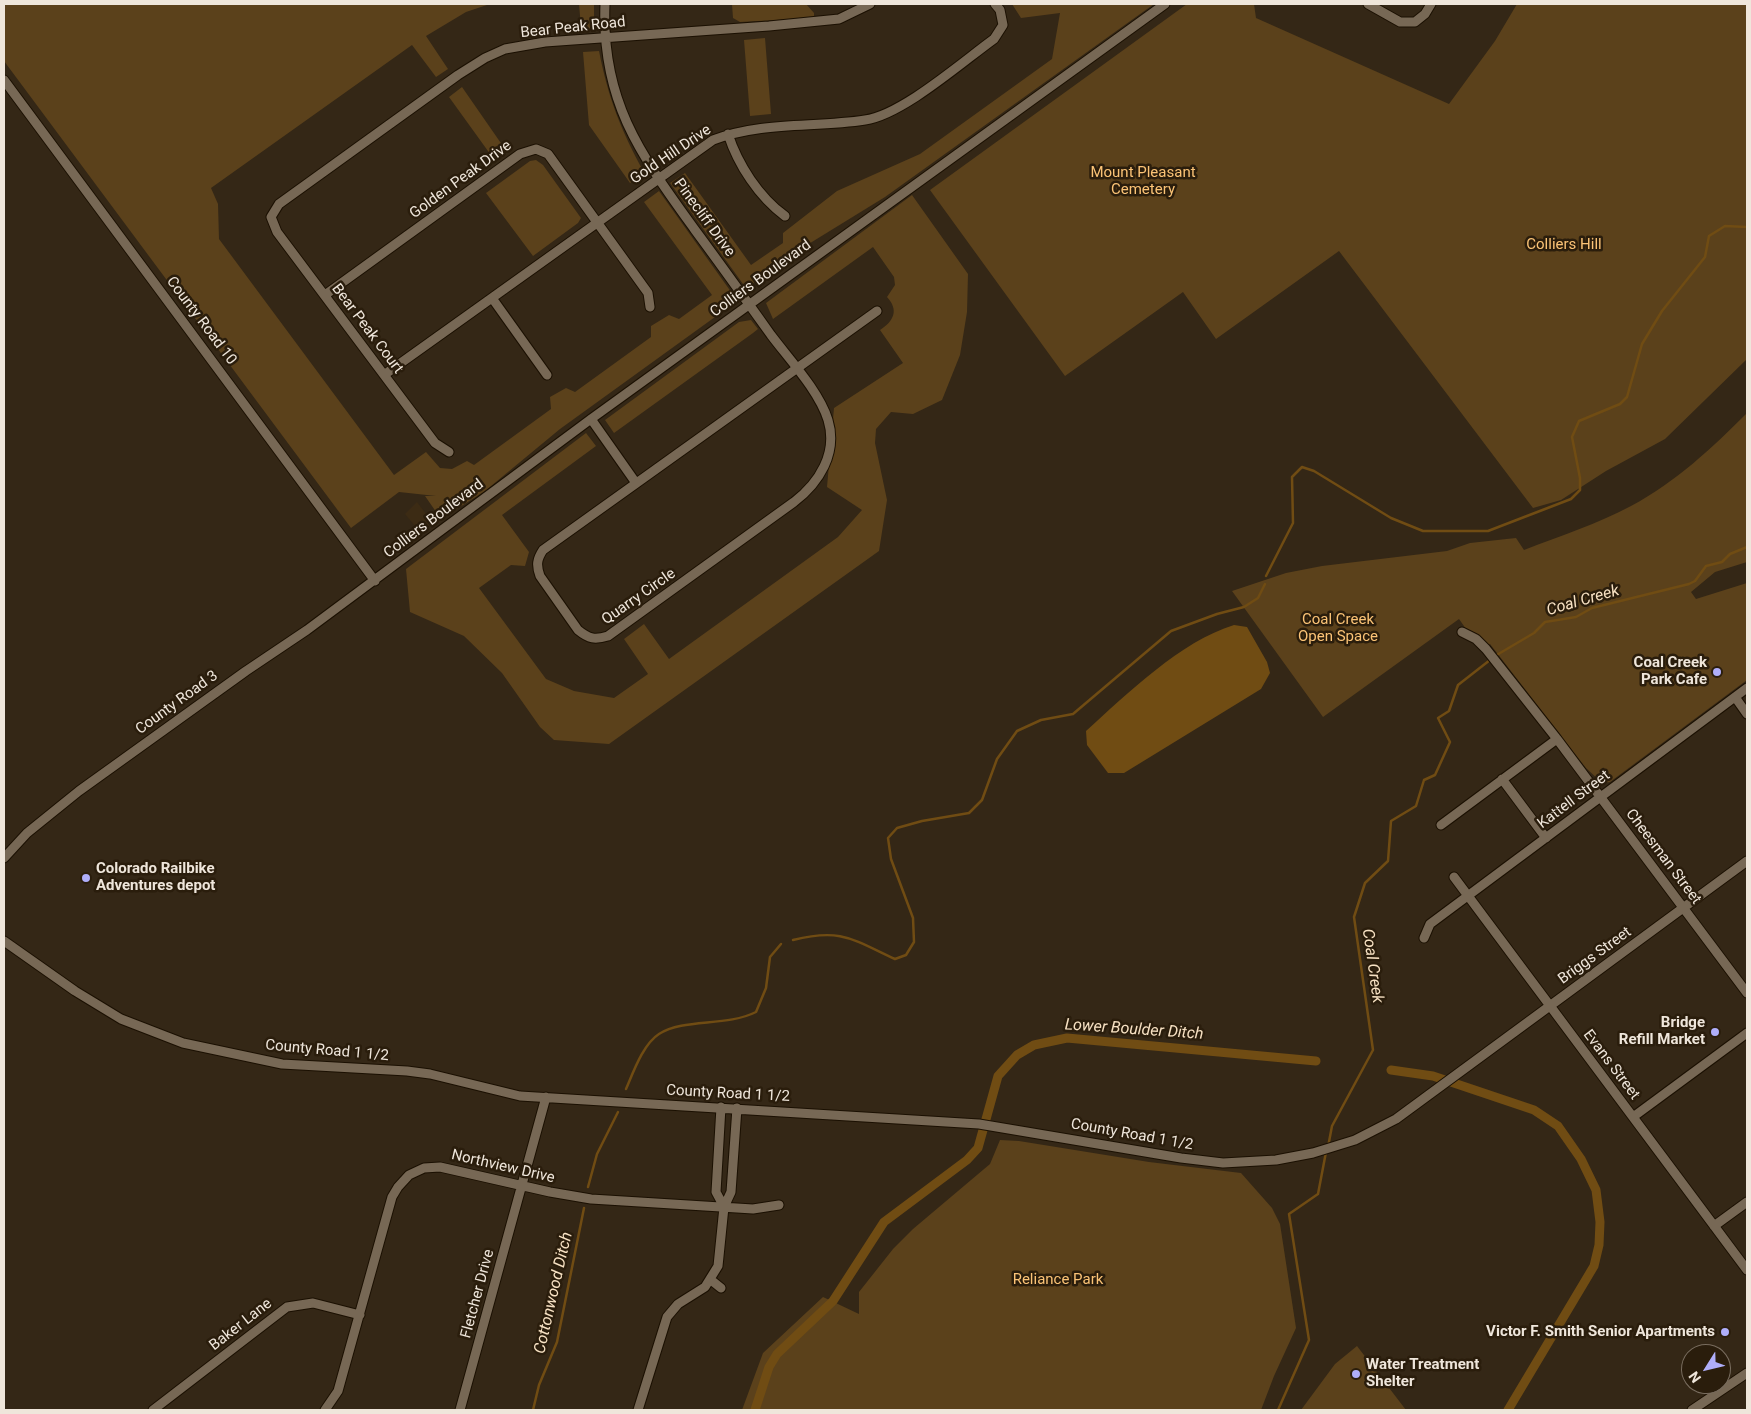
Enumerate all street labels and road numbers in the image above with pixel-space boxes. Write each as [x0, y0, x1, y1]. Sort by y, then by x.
street label: Bear Peak Road [520, 14, 626, 42]
street label: Gold Hill Drive [627, 121, 715, 189]
street label: Golden Peak Drive [407, 137, 515, 223]
street label: Pinecliff Drive [670, 175, 738, 261]
street label: Colliers Boulevard [707, 236, 815, 322]
street label: County Road 10 [162, 273, 240, 369]
street label: Bear Peak Court [327, 280, 407, 378]
street label: Colliers Boulevard [381, 476, 487, 562]
street label: Quarry Circle [599, 565, 679, 629]
street label: County Road 3 [132, 667, 222, 739]
street label: Kattell Street [1534, 767, 1614, 833]
street label: Cheesman Street [1621, 806, 1705, 908]
street label: Briggs Street [1555, 923, 1635, 989]
street label: Evans Street [1579, 1026, 1643, 1104]
street label: County Road 1 1/2 [264, 1037, 390, 1065]
street label: County Road 1 1/2 [666, 1082, 790, 1106]
street label: County Road 1 1/2 [1069, 1115, 1195, 1155]
street label: Northview Drive [450, 1146, 556, 1188]
street label: Fletcher Drive [457, 1248, 499, 1340]
street label: Baker Lane [206, 1295, 276, 1355]

